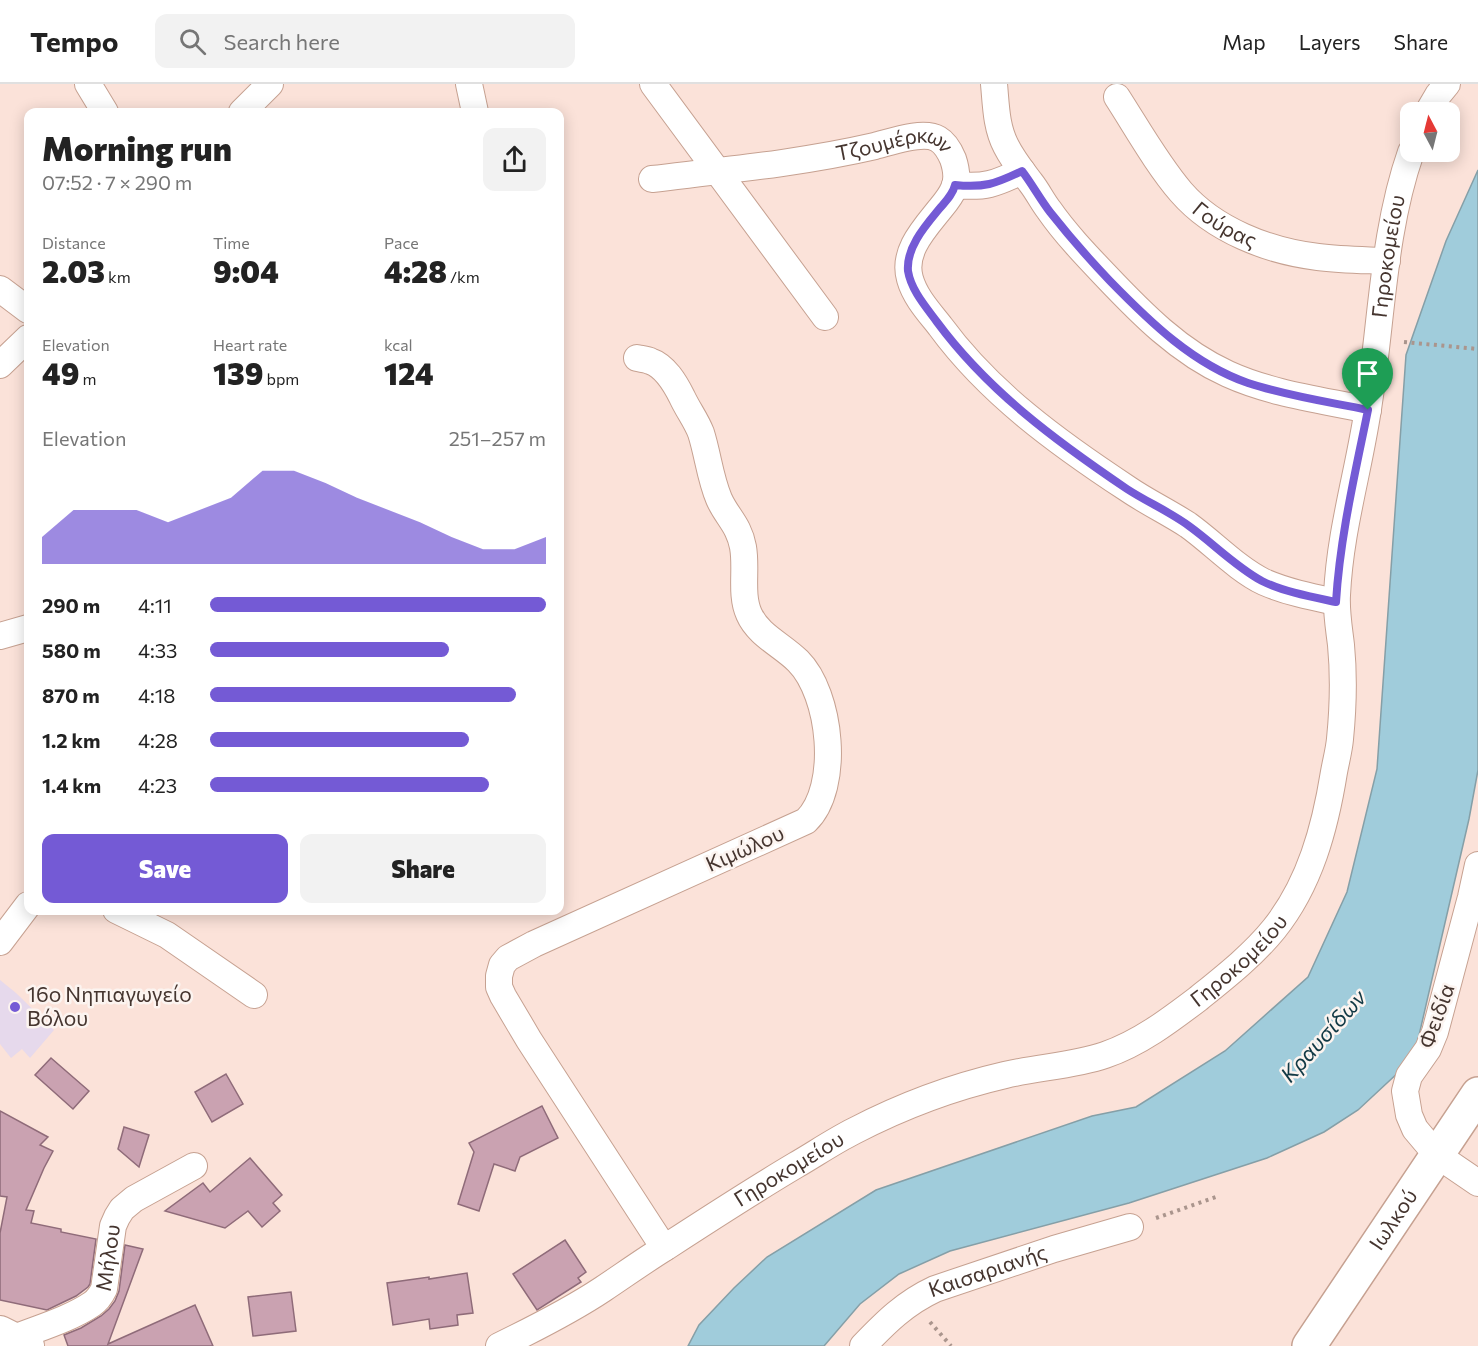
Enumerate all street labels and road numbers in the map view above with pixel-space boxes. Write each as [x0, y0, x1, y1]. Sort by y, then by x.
street label: Τζουμέρκων [834, 122, 960, 165]
street label: Γηροκομείου [1366, 192, 1409, 319]
street label: Γούρας [1188, 196, 1261, 252]
street label: Κιμώλου [701, 819, 787, 876]
street label: Γηροκομείου [1185, 909, 1292, 1011]
street label: Φειδία [1412, 980, 1459, 1051]
street label: Γηροκομείου [729, 1125, 848, 1211]
street label: Ιωλκού [1363, 1184, 1422, 1254]
street label: Μήλου [90, 1223, 124, 1293]
street label: Καισαριανής [925, 1238, 1050, 1301]

